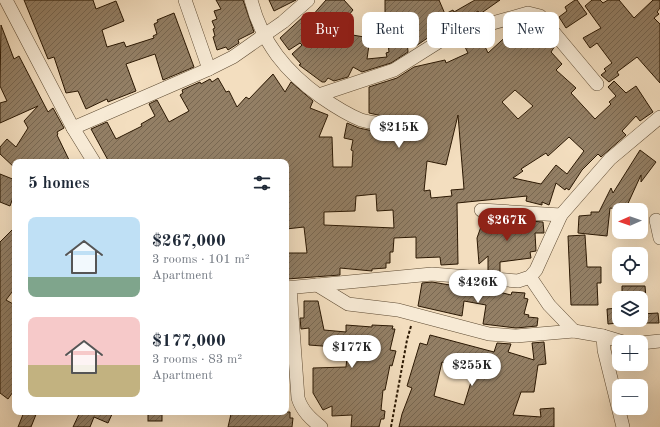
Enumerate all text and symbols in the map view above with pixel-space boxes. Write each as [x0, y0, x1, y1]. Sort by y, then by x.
chip: Buy [301, 12, 354, 48]
chip: Rent [362, 12, 419, 48]
chip: Filters [427, 12, 495, 48]
chip: New [503, 12, 559, 48]
pin: $215K [371, 115, 427, 149]
text: $215K [379, 121, 419, 134]
icon: filters [251, 172, 273, 194]
text: 5 homes [28, 175, 90, 192]
north arrow [612, 203, 648, 239]
map controls [612, 203, 648, 415]
pin: $267K [479, 208, 535, 242]
text: $267K [487, 214, 527, 227]
icon: home [60, 233, 108, 281]
text: $267,000 [152, 233, 226, 250]
button: locate [612, 247, 648, 283]
text: 3 rooms · 101 m² [152, 253, 250, 266]
text: Apartment [152, 269, 213, 282]
pin: $426K [450, 270, 506, 304]
text: $426K [458, 276, 498, 289]
button: layers [612, 291, 648, 327]
icon: home [60, 333, 108, 381]
text: $177,000 [152, 333, 226, 350]
pin: $177K [324, 335, 380, 369]
button: + [612, 335, 648, 371]
text: $177K [332, 341, 372, 354]
text: 3 rooms · 83 m² [152, 353, 242, 366]
pin: $255K [444, 353, 500, 387]
text: $255K [452, 359, 492, 372]
text: Apartment [152, 369, 213, 382]
button: − [612, 379, 648, 415]

